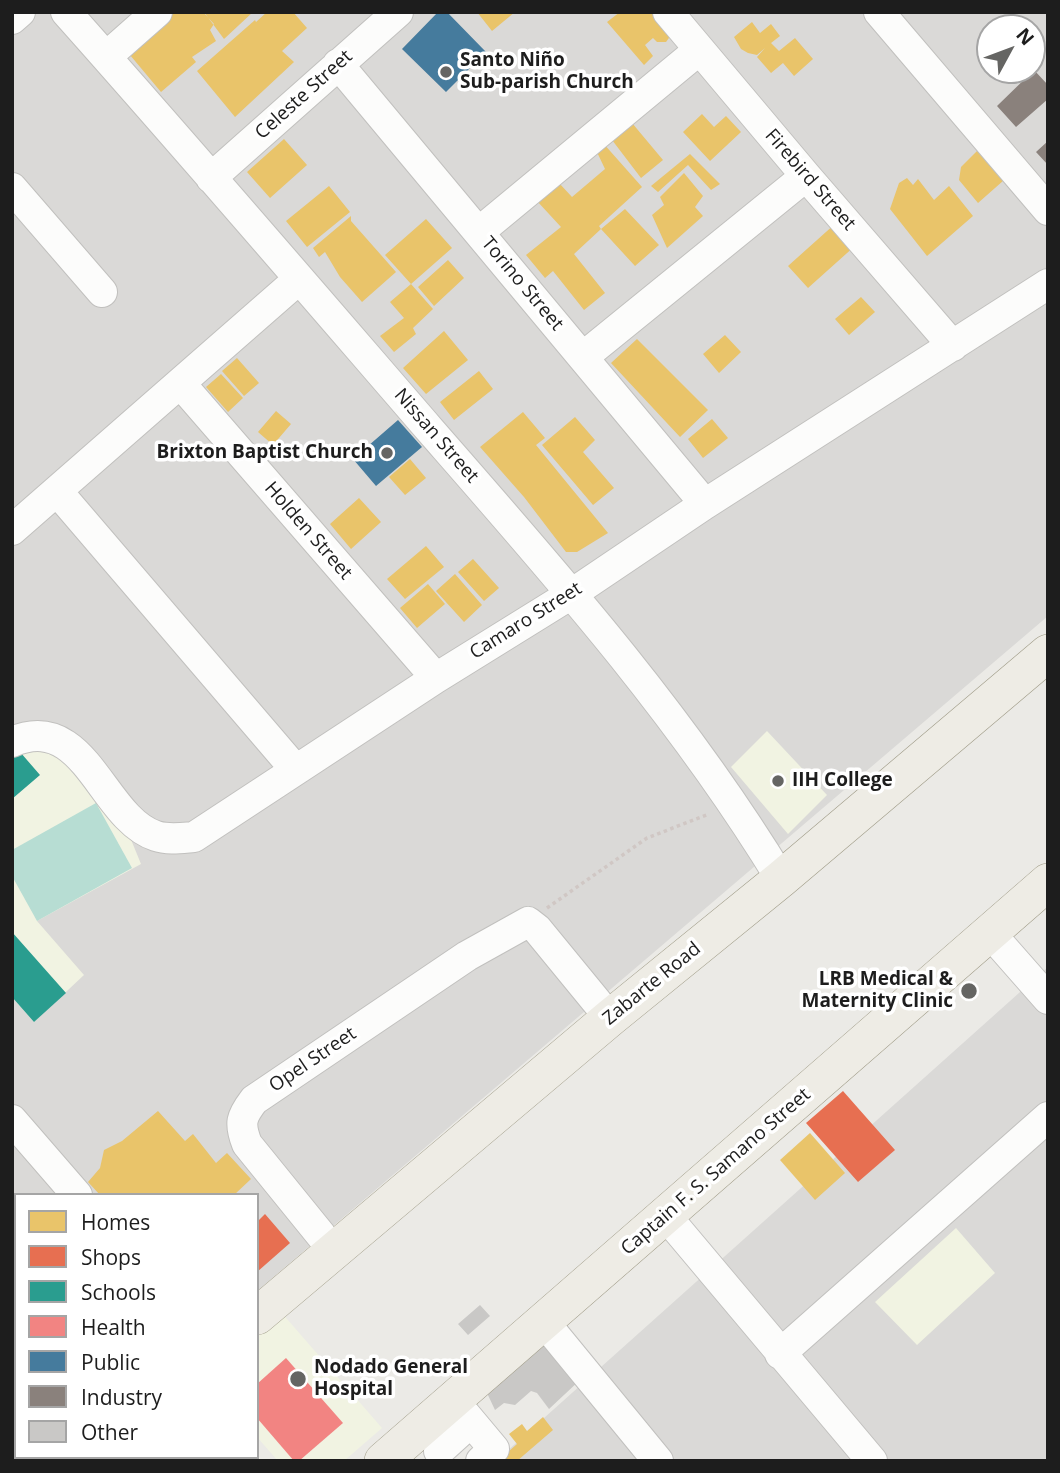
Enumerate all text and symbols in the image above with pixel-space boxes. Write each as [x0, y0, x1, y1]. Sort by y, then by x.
north arrow [976, 14, 1046, 84]
text: N [1010, 22, 1040, 51]
street label: Celeste Street [251, 46, 357, 144]
place label: Santo Niño Sub-parish Church [460, 50, 634, 94]
marker: Santo Niño Sub-parish Church [438, 64, 454, 80]
street label: Firebird Street [760, 125, 860, 235]
street label: Torino Street [476, 232, 568, 336]
street label: Nissan Street [389, 384, 483, 488]
place label: Brixton Baptist Church [156, 442, 373, 464]
marker: Brixton Baptist Church [379, 445, 395, 461]
street label: Holden Street [259, 477, 357, 585]
street label: Camaro Street [466, 577, 586, 665]
place label: IIH College [792, 770, 893, 792]
marker: IIH College [770, 773, 786, 789]
street label: Zabarte Road [599, 938, 705, 1030]
place label: LRB Medical & Maternity Clinic [801, 969, 953, 1013]
marker: LRB Medical & Maternity Clinic [959, 981, 979, 1001]
street label: Opel Street [265, 1023, 361, 1097]
street label: Captain F. S. Samano Street [617, 1084, 815, 1260]
legend [14, 1193, 259, 1459]
text: Homes [81, 1208, 150, 1236]
text: Shops [81, 1243, 141, 1271]
text: Schools [81, 1278, 156, 1306]
text: Health [81, 1313, 146, 1341]
text: Public [81, 1348, 140, 1376]
place label: Nodado General Hospital [314, 1357, 468, 1401]
marker: Nodado General Hospital [288, 1369, 308, 1389]
text: Industry [81, 1383, 162, 1411]
text: Other [81, 1418, 138, 1446]

